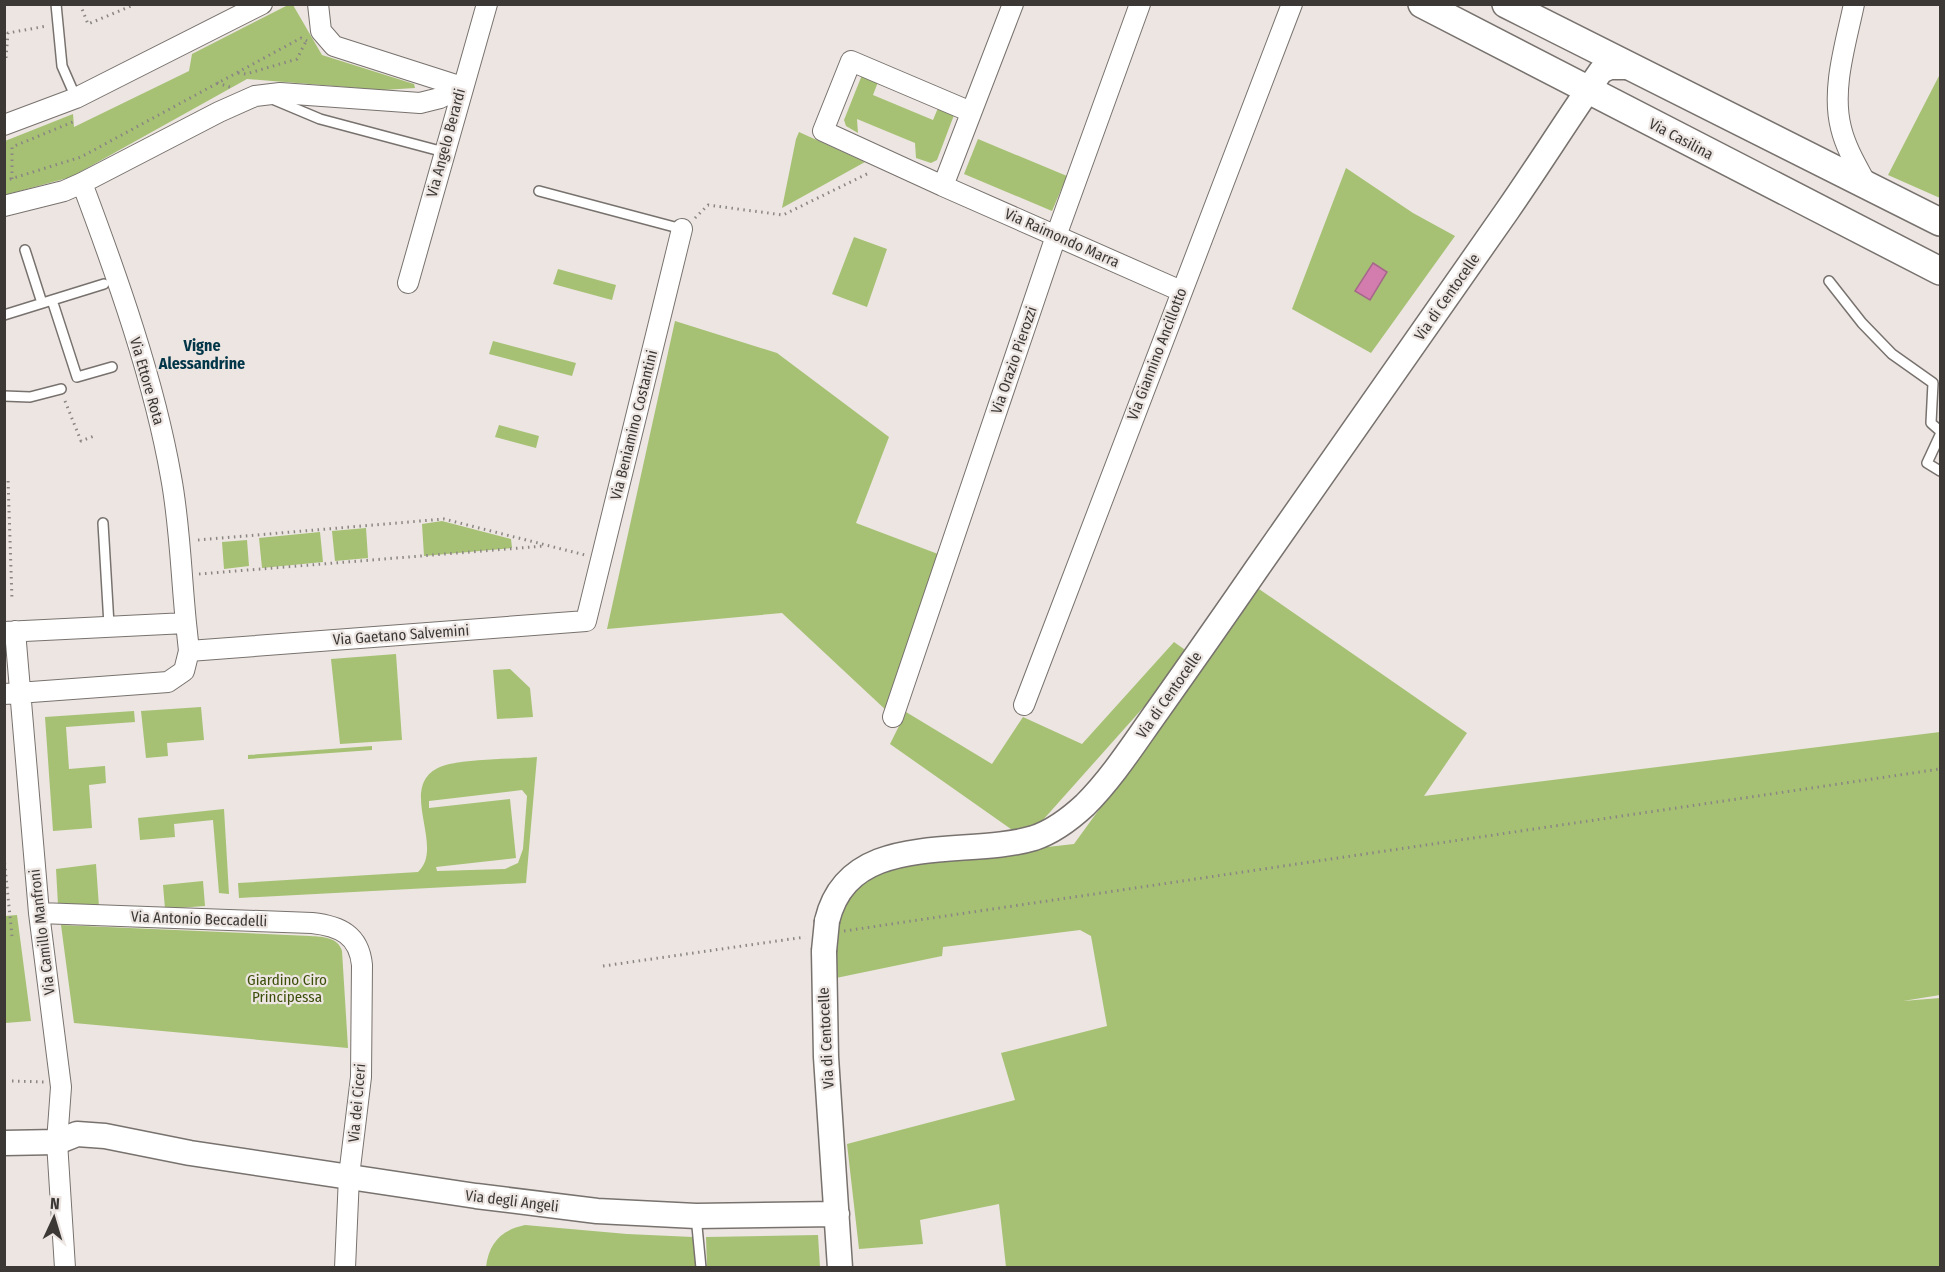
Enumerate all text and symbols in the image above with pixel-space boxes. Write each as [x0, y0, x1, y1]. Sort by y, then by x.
street label: Via Angelo Berardi [423, 87, 469, 199]
street label: Via Casilina [1646, 115, 1716, 163]
street label: Via Raimondo Marra [1002, 205, 1122, 271]
street label: Via di Centocelle [1410, 250, 1484, 344]
street label: Via Giannino Ancillotto [1123, 285, 1191, 423]
street label: Via Orazio Pierozzi [987, 304, 1041, 416]
street label: Via Ettore Rota [126, 335, 168, 427]
district label: Vigne Alessandrine [158, 336, 245, 373]
street label: Via Beniamino Costantini [607, 348, 661, 502]
street label: Via Gaetano Salvemini [332, 621, 470, 649]
street label: Via di Centocelle [1132, 648, 1206, 742]
street label: Via Camillo Manfroni [25, 868, 59, 996]
street label: Via Antonio Beccadelli [131, 908, 267, 930]
park label: Giardino Ciro Principessa [247, 971, 327, 1006]
street label: Via di Centocelle [814, 987, 838, 1089]
street label: Via dei Ciceri [345, 1063, 369, 1143]
street label: Via degli Angeli [464, 1186, 560, 1216]
north arrow [24, 1188, 84, 1248]
text: N [50, 1194, 60, 1213]

